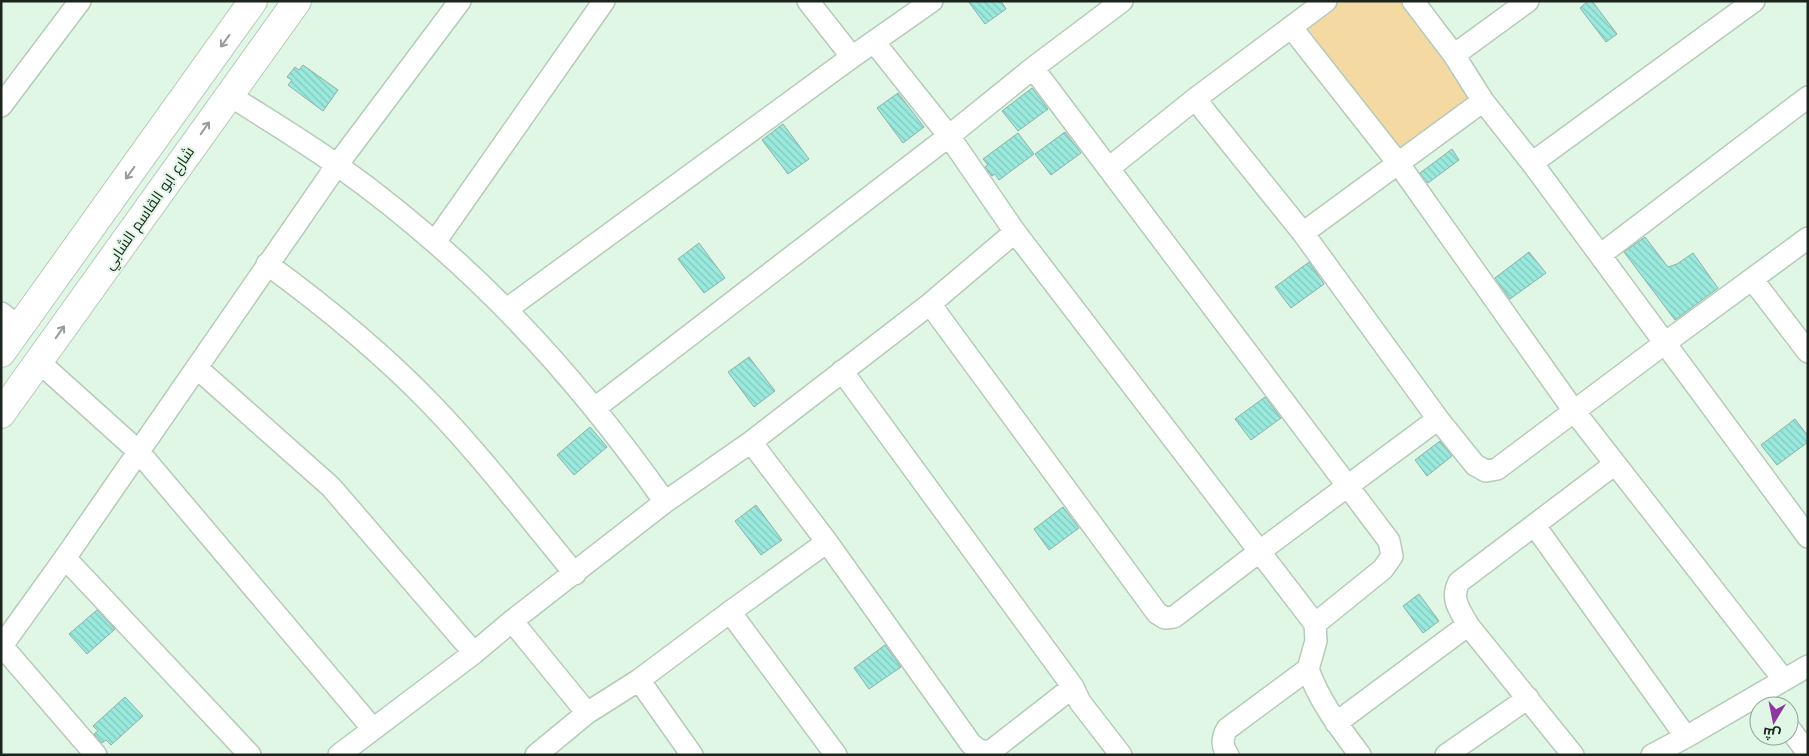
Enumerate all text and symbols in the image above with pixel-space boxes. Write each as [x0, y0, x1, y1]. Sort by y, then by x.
one-way arrow [220, 34, 230, 48]
one-way arrow [200, 122, 210, 136]
street label: شارع ابو القاسم الشابي [99, 143, 201, 275]
one-way arrow [125, 166, 135, 180]
one-way arrow [55, 325, 65, 339]
north arrow [1749, 696, 1799, 746]
text: ش [1761, 723, 1782, 744]

